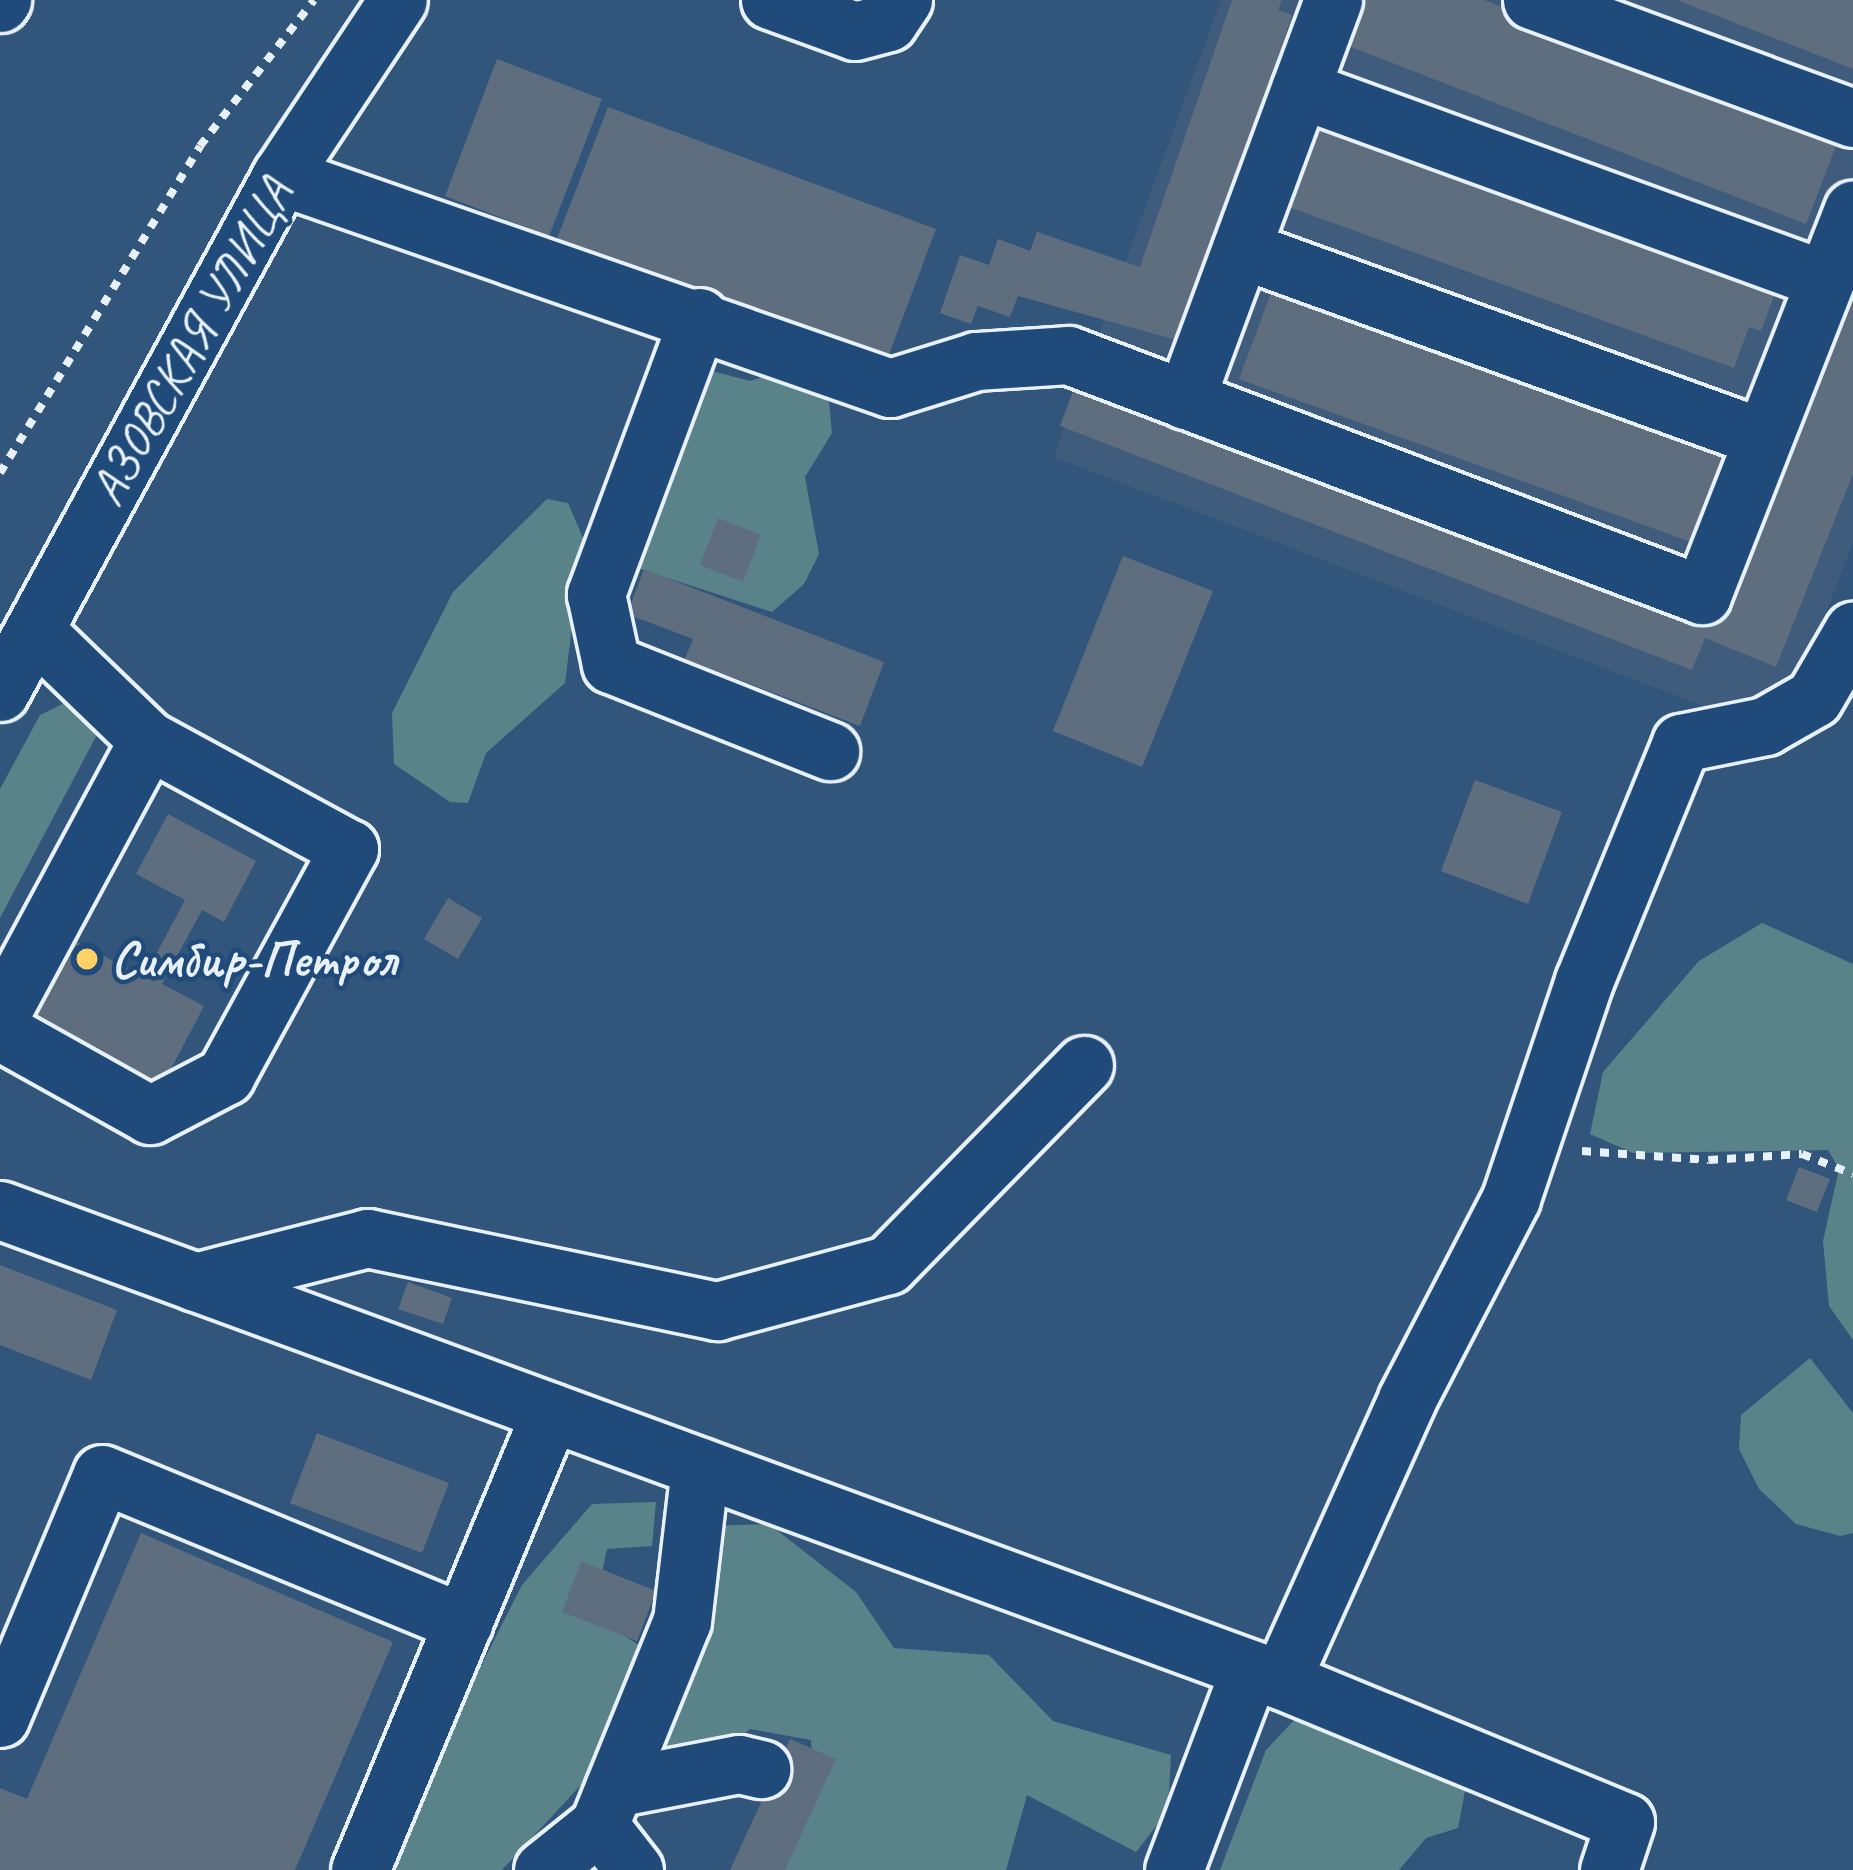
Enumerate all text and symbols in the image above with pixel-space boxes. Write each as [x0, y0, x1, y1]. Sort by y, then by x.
street label: АЗОВСКАЯ УЛИЦА [76, 168, 306, 516]
place label: Симбир-Петрол [111, 928, 396, 990]
marker: Симбир-Петрол [74, 946, 100, 972]

